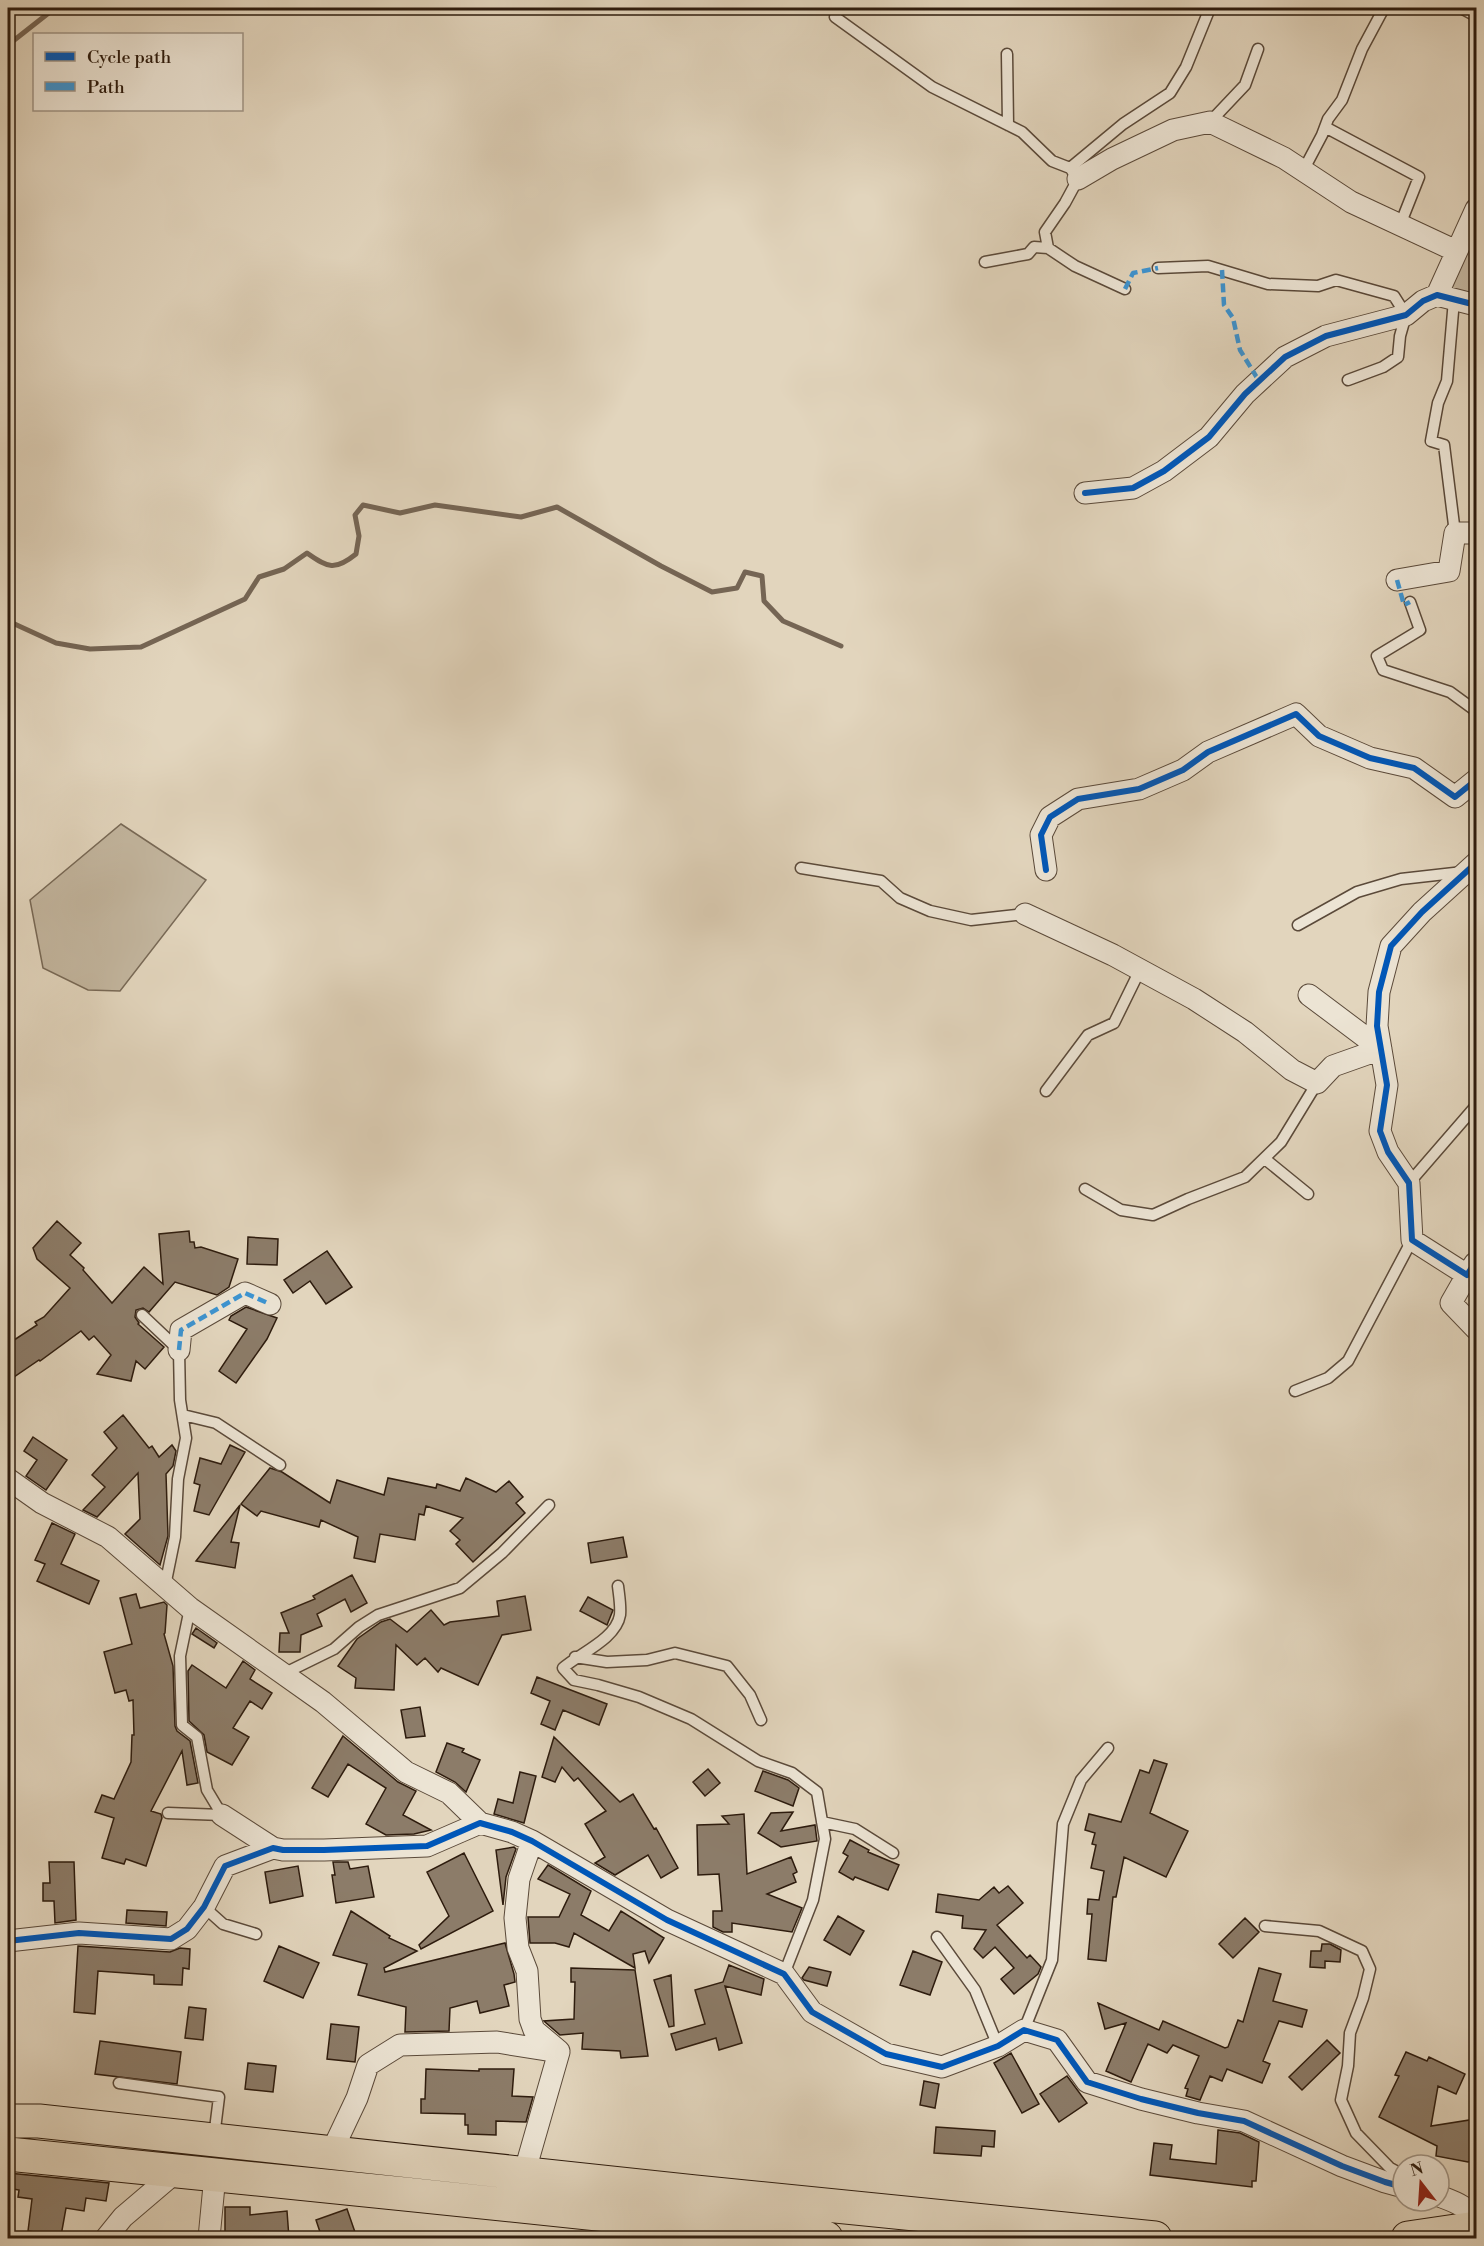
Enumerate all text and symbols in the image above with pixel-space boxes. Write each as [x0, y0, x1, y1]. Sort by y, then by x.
legend [33, 33, 243, 111]
text: Cycle path [87, 46, 171, 69]
text: Path [87, 76, 125, 99]
north arrow [1391, 2153, 1451, 2213]
text: N [1408, 2158, 1426, 2181]

